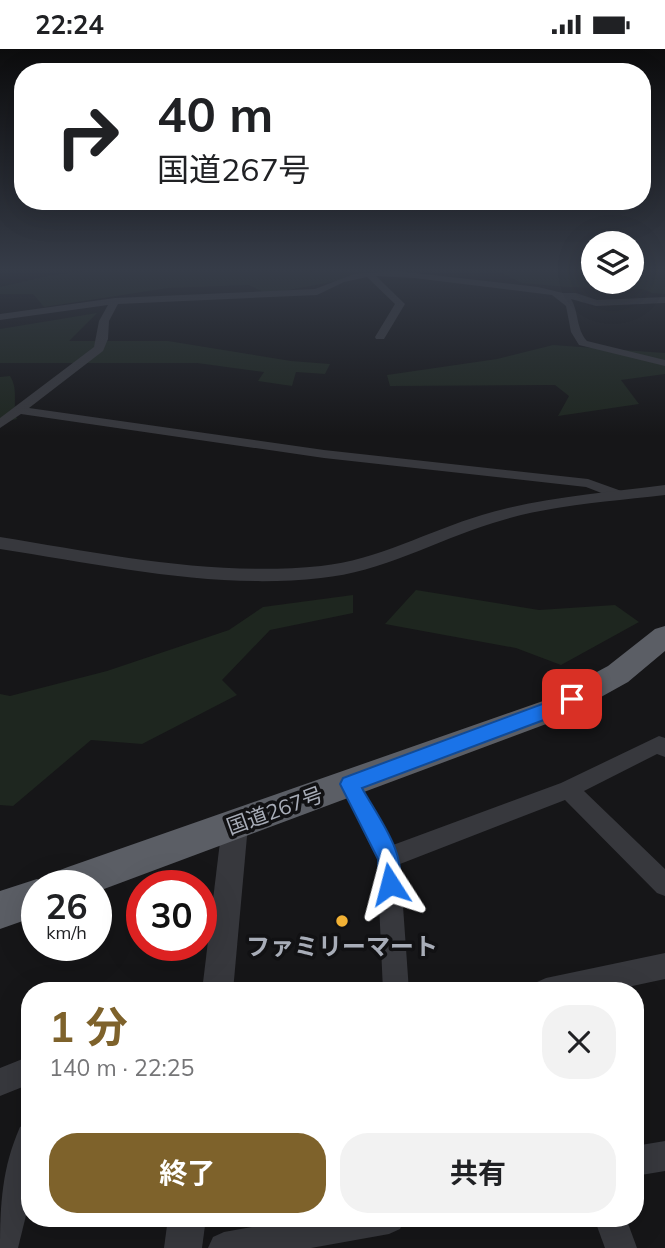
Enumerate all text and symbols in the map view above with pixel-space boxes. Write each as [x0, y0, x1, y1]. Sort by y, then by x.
text: 22:24 [35, 8, 104, 41]
text: 40 m [157, 83, 273, 144]
icon: right [42, 91, 133, 182]
text: 国道267号 [157, 149, 311, 189]
map controls [581, 231, 644, 294]
button: layers [581, 231, 644, 294]
pin [542, 669, 602, 729]
icon: arrive [553, 680, 591, 718]
street label: 国道267号 [223, 781, 326, 840]
position arrow [353, 847, 427, 921]
speed limit sign: 30 [126, 870, 217, 961]
text: 26 [45, 884, 88, 928]
marker: ファミリーマート [334, 913, 350, 929]
text: km/h [46, 921, 87, 944]
place label: ファミリーマート [246, 931, 438, 961]
text: 1 分 [49, 1000, 128, 1053]
button: close [542, 1005, 616, 1079]
text: 140 m · 22:25 [49, 1053, 194, 1082]
button: 終了 [49, 1133, 326, 1213]
button: 共有 [340, 1133, 616, 1213]

